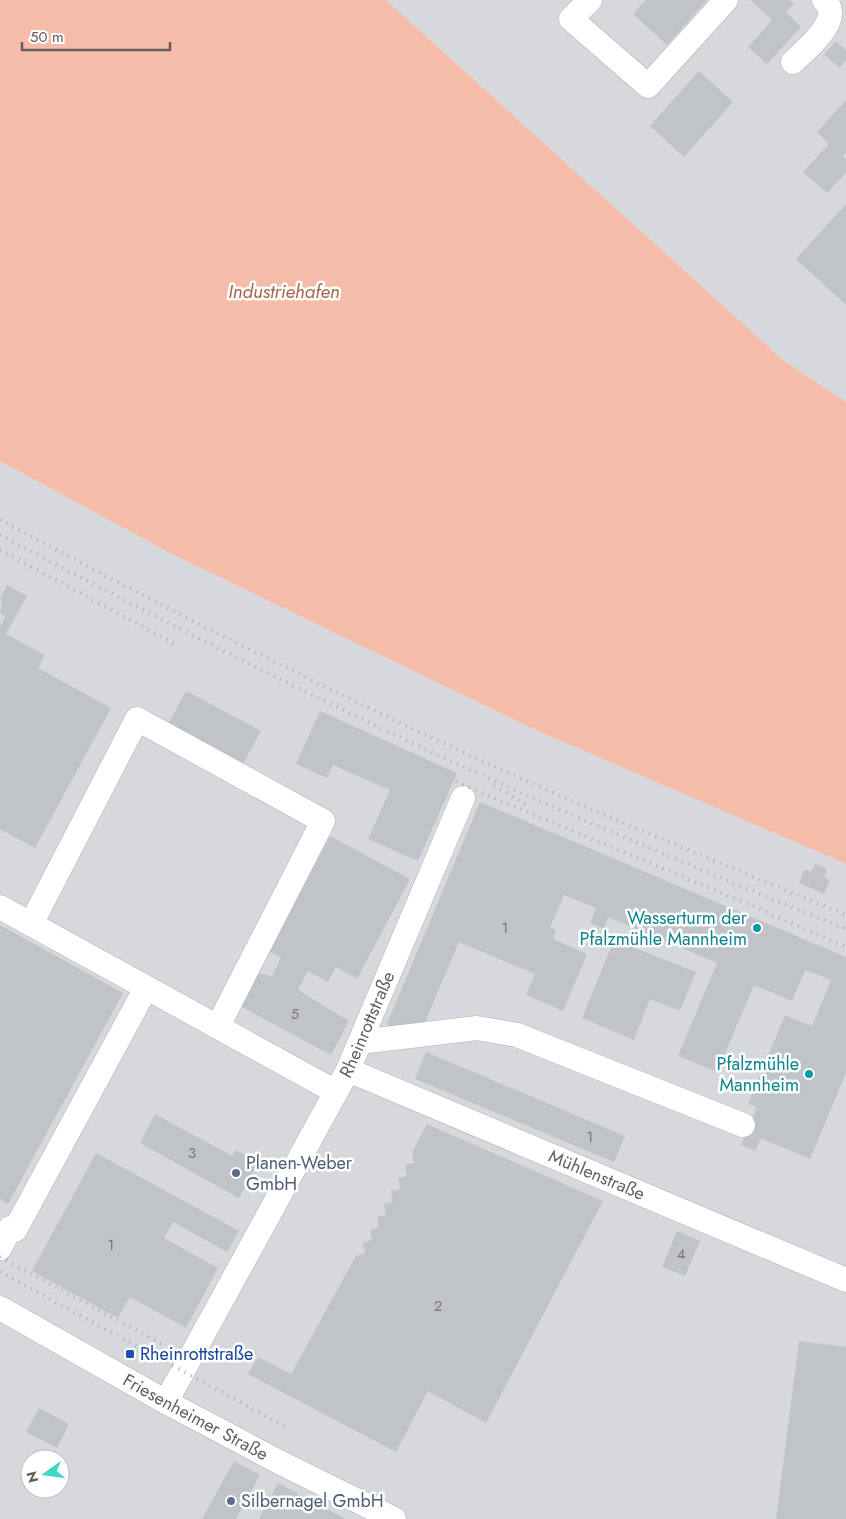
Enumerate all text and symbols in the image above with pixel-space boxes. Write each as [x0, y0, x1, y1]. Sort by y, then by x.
scale bar [22, 20, 170, 52]
text: 50 m [30, 26, 64, 48]
water label: Industriehafen [228, 278, 340, 305]
place label: Wasserturm der Pfalzmühle Mannheim [580, 905, 748, 952]
house number: 1 [502, 917, 508, 939]
marker: Wasserturm der Pfalzmühle Mannheim [751, 922, 763, 934]
street label: Rheinrottstraße [333, 967, 401, 1083]
house number: 5 [291, 1003, 299, 1025]
place label: Pfalzmühle Mannheim [717, 1051, 799, 1098]
marker: Pfalzmühle Mannheim [803, 1068, 815, 1080]
house number: 1 [587, 1126, 593, 1148]
house number: 3 [188, 1142, 196, 1164]
street label: Mühlenstraße [545, 1143, 649, 1207]
place label: Planen-Weber GmbH [246, 1150, 353, 1197]
marker: Planen-Weber GmbH [230, 1167, 242, 1179]
house number: 1 [108, 1234, 114, 1256]
house number: 4 [677, 1243, 686, 1265]
house number: 2 [434, 1295, 442, 1317]
place label: Rheinrottstraße [140, 1341, 253, 1367]
marker: Rheinrottstraße [124, 1348, 136, 1360]
street label: Friesenheimer Straße [118, 1367, 273, 1467]
north arrow [20, 1449, 70, 1499]
text: N [21, 1469, 43, 1485]
place label: Silbernagel GmbH [241, 1488, 384, 1514]
marker: Silbernagel GmbH [225, 1495, 237, 1507]

